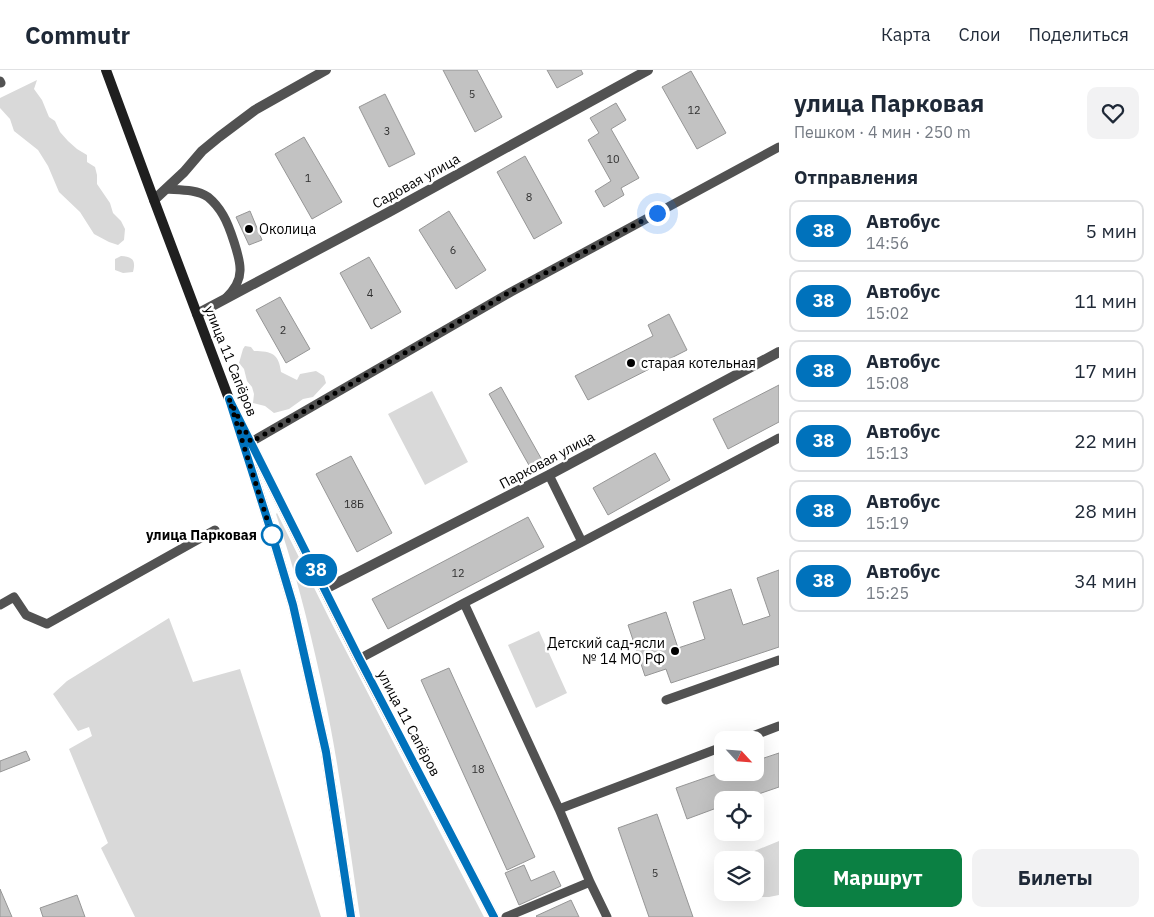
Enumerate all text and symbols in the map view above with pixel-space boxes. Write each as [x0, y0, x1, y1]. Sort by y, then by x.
text: Commutr [25, 19, 130, 51]
text: Карта [881, 23, 931, 46]
text: Слои [959, 23, 1001, 46]
text: Поделиться [1029, 23, 1129, 46]
house number: 5 [469, 87, 475, 101]
text: улица Парковая [794, 87, 984, 119]
button: heart [1087, 87, 1139, 139]
house number: 12 [687, 103, 701, 117]
text: Пешком · 4 мин · 250 m [794, 122, 971, 142]
house number: 3 [384, 124, 390, 138]
street label: Садовая улица [369, 149, 463, 213]
house number: 10 [606, 152, 620, 166]
text: Отправления [794, 165, 918, 189]
house number: 1 [305, 171, 312, 185]
house number: 8 [526, 190, 532, 204]
your location [645, 201, 670, 226]
text: Автобус [866, 209, 940, 233]
text: 38 [813, 219, 834, 242]
text: 5 мин [1086, 219, 1137, 243]
place label: Околица [259, 220, 317, 238]
marker: Околица [243, 223, 255, 235]
text: 14:56 [866, 233, 909, 253]
house number: 6 [450, 243, 456, 257]
text: Автобус [866, 279, 940, 303]
house number: 4 [367, 286, 374, 300]
text: 38 [813, 289, 834, 312]
text: 11 мин [1074, 289, 1137, 313]
street label: улица 11 Сапёров [201, 303, 261, 419]
text: 15:02 [866, 303, 909, 323]
house number: 2 [280, 323, 286, 337]
text: Автобус [866, 349, 940, 373]
place label: старая котельная [641, 354, 756, 372]
marker: старая котельная [625, 357, 637, 369]
text: 38 [813, 359, 834, 382]
text: 17 мин [1074, 359, 1137, 383]
text: 15:08 [866, 373, 909, 393]
text: Автобус [866, 419, 940, 443]
street label: Парковая улица [496, 427, 598, 493]
text: 38 [813, 429, 834, 452]
text: 22 мин [1074, 429, 1137, 453]
text: 15:13 [866, 443, 909, 463]
text: Автобус [866, 489, 940, 513]
house number: 18Б [344, 497, 364, 511]
text: 38 [813, 499, 834, 522]
text: 28 мин [1074, 499, 1137, 523]
text: 15:19 [866, 513, 909, 533]
marker: улица Парковая [261, 524, 283, 546]
place label: улица Парковая [146, 526, 257, 544]
line badge: 38 [294, 554, 338, 586]
text: 38 [305, 558, 327, 581]
text: Автобус [866, 559, 940, 583]
house number: 12 [451, 566, 465, 580]
text: 38 [813, 569, 834, 592]
text: 34 мин [1074, 569, 1137, 593]
text: 15:25 [866, 583, 909, 603]
place label: Детский сад-ясли № 14 МО РФ [547, 634, 665, 668]
marker: Детский сад-ясли № 14 МО РФ [669, 645, 681, 657]
street label: улица 11 Сапёров [373, 667, 445, 779]
north arrow [714, 731, 764, 781]
map controls [714, 731, 764, 901]
house number: 18 [471, 762, 485, 776]
button: locate [714, 791, 764, 841]
button: Маршрут [794, 849, 962, 907]
button: Билеты [972, 849, 1139, 907]
button: layers [714, 851, 764, 901]
house number: 5 [652, 866, 658, 880]

